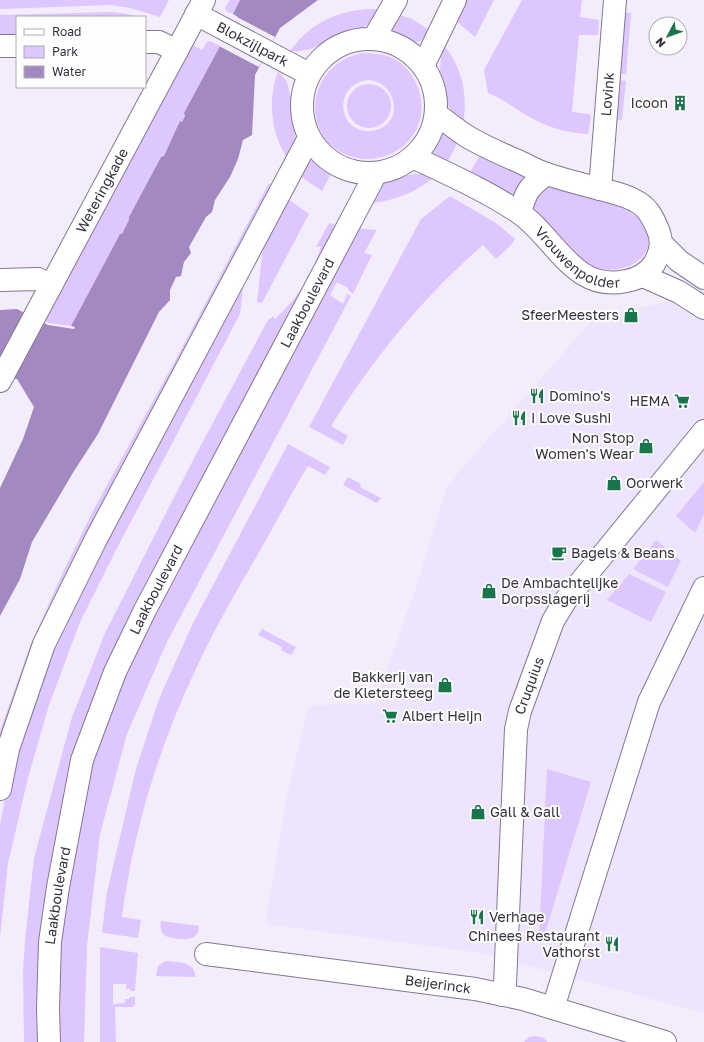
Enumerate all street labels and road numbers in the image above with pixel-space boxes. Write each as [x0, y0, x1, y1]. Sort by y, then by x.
street label: Blokzijlpark [214, 18, 292, 70]
street label: Lovink [597, 72, 617, 117]
street label: Weteringkade [72, 145, 131, 236]
street label: Vrouwenpolder [532, 223, 621, 291]
street label: Laakboulevard [276, 255, 337, 350]
street label: Laakboulevard [125, 542, 186, 637]
street label: Cruquius [510, 654, 547, 717]
street label: Laakboulevard [41, 845, 73, 946]
street label: Beijerinck [404, 971, 472, 996]

